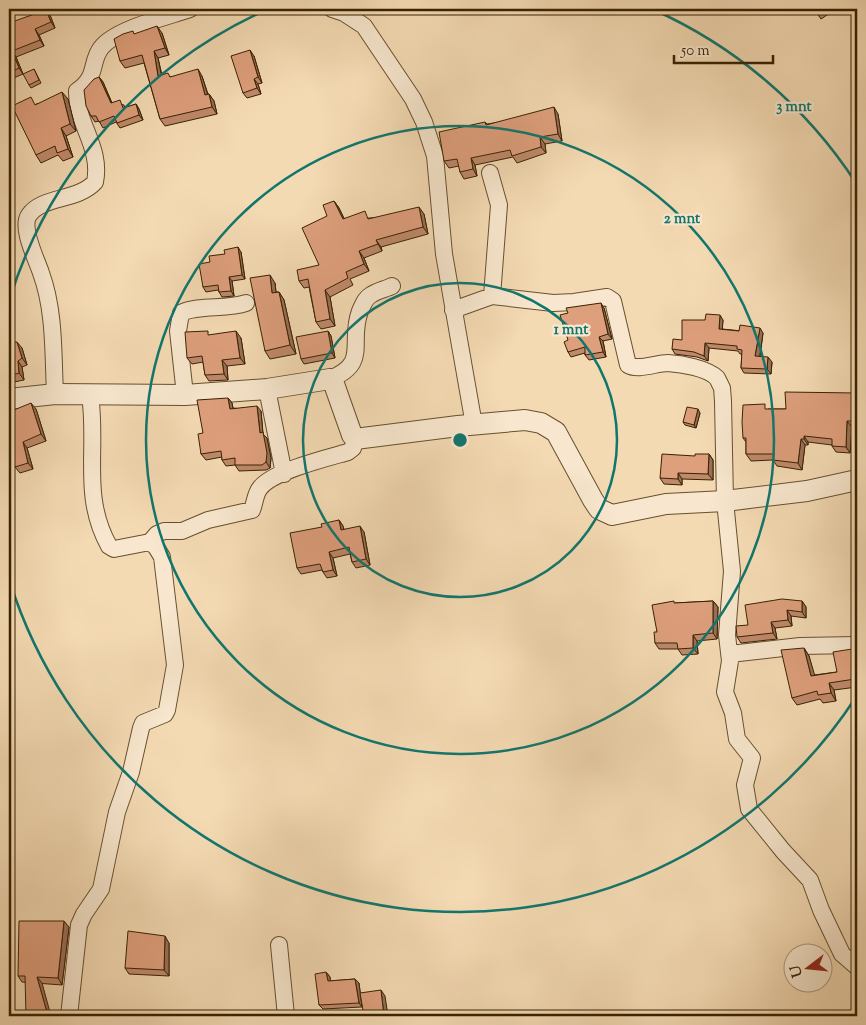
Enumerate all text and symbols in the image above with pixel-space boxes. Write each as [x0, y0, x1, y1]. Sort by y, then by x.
scale bar [674, 32, 772, 64]
text: 50 m [680, 41, 710, 62]
text: 3 mnt [776, 97, 813, 118]
text: 2 mnt [664, 209, 701, 230]
text: 1 mnt [554, 320, 589, 341]
centre of rings [451, 431, 469, 449]
north arrow [784, 942, 834, 992]
text: U [786, 962, 809, 979]

